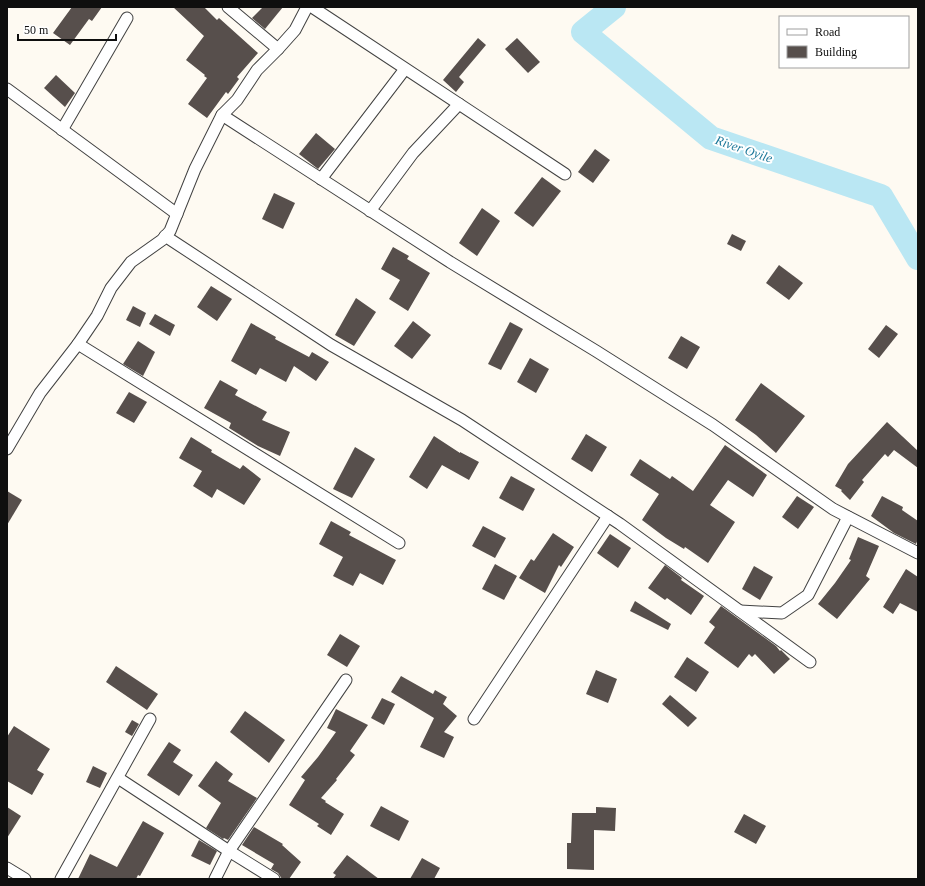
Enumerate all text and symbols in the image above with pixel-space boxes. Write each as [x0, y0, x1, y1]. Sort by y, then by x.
scale bar [18, 16, 116, 42]
legend [779, 16, 909, 68]
text: 50 m [24, 23, 49, 37]
text: Road [815, 25, 840, 39]
text: Building [815, 45, 857, 59]
water label: River Oyile [712, 132, 775, 166]

